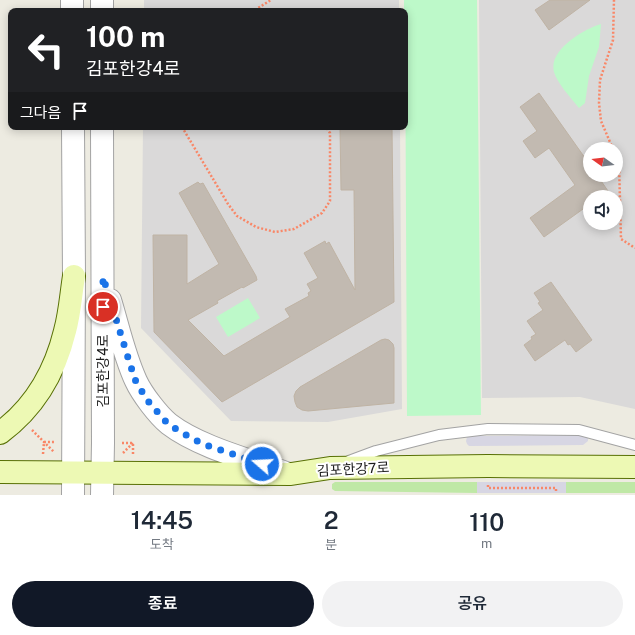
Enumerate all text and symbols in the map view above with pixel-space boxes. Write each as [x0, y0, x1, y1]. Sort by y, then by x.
text: 100 m [86, 20, 165, 53]
icon: left [20, 24, 72, 76]
text: 김포한강4로 [86, 58, 180, 79]
icon: arrive [69, 100, 91, 122]
text: 그다음 [20, 104, 61, 121]
north arrow [583, 142, 623, 182]
map controls [583, 142, 623, 230]
button: sound [583, 190, 623, 230]
pin [86, 290, 120, 324]
icon: arrive [92, 296, 114, 318]
street label: 김포한강4로 [95, 334, 111, 408]
position arrow [241, 443, 283, 485]
street label: 김포한강7로 [316, 459, 390, 479]
text: 14:45 [131, 506, 193, 534]
text: 2 [324, 506, 339, 534]
text: 110 [469, 508, 504, 536]
text: m [481, 536, 492, 551]
text: 도착 [150, 537, 174, 552]
text: 분 [325, 537, 337, 552]
button: 종료 [12, 581, 314, 627]
button: 공유 [322, 581, 623, 627]

